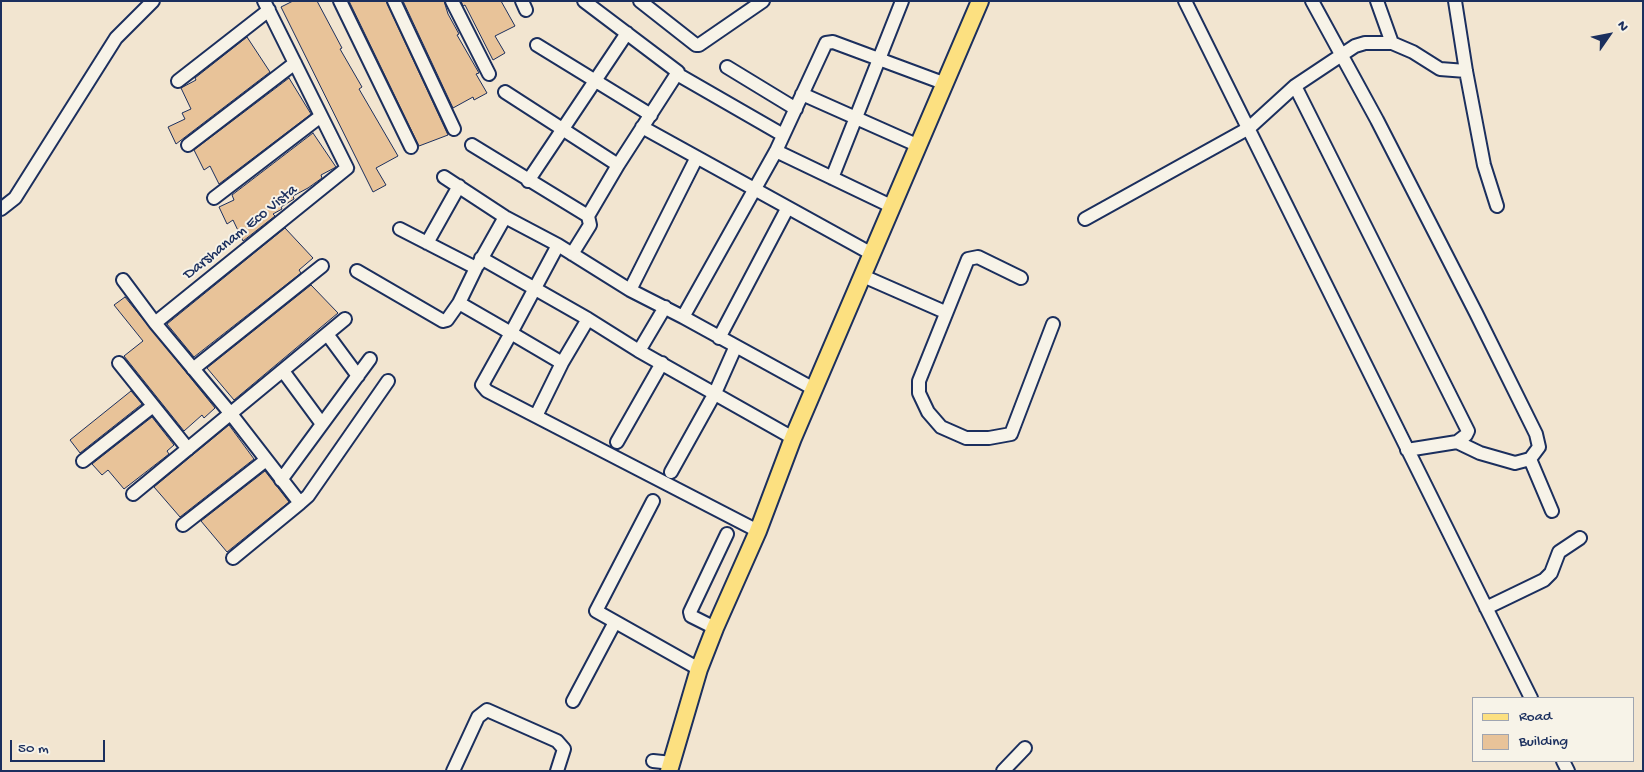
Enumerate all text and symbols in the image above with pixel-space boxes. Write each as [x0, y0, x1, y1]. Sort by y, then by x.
north arrow [1584, 10, 1634, 60]
text: N [1612, 18, 1632, 35]
street label: Darshanam Eco Vista [180, 181, 302, 285]
legend [1472, 697, 1634, 762]
text: Road [1519, 708, 1552, 726]
scale bar [12, 730, 108, 762]
text: Building [1519, 733, 1568, 751]
text: 50 m [18, 740, 49, 758]

